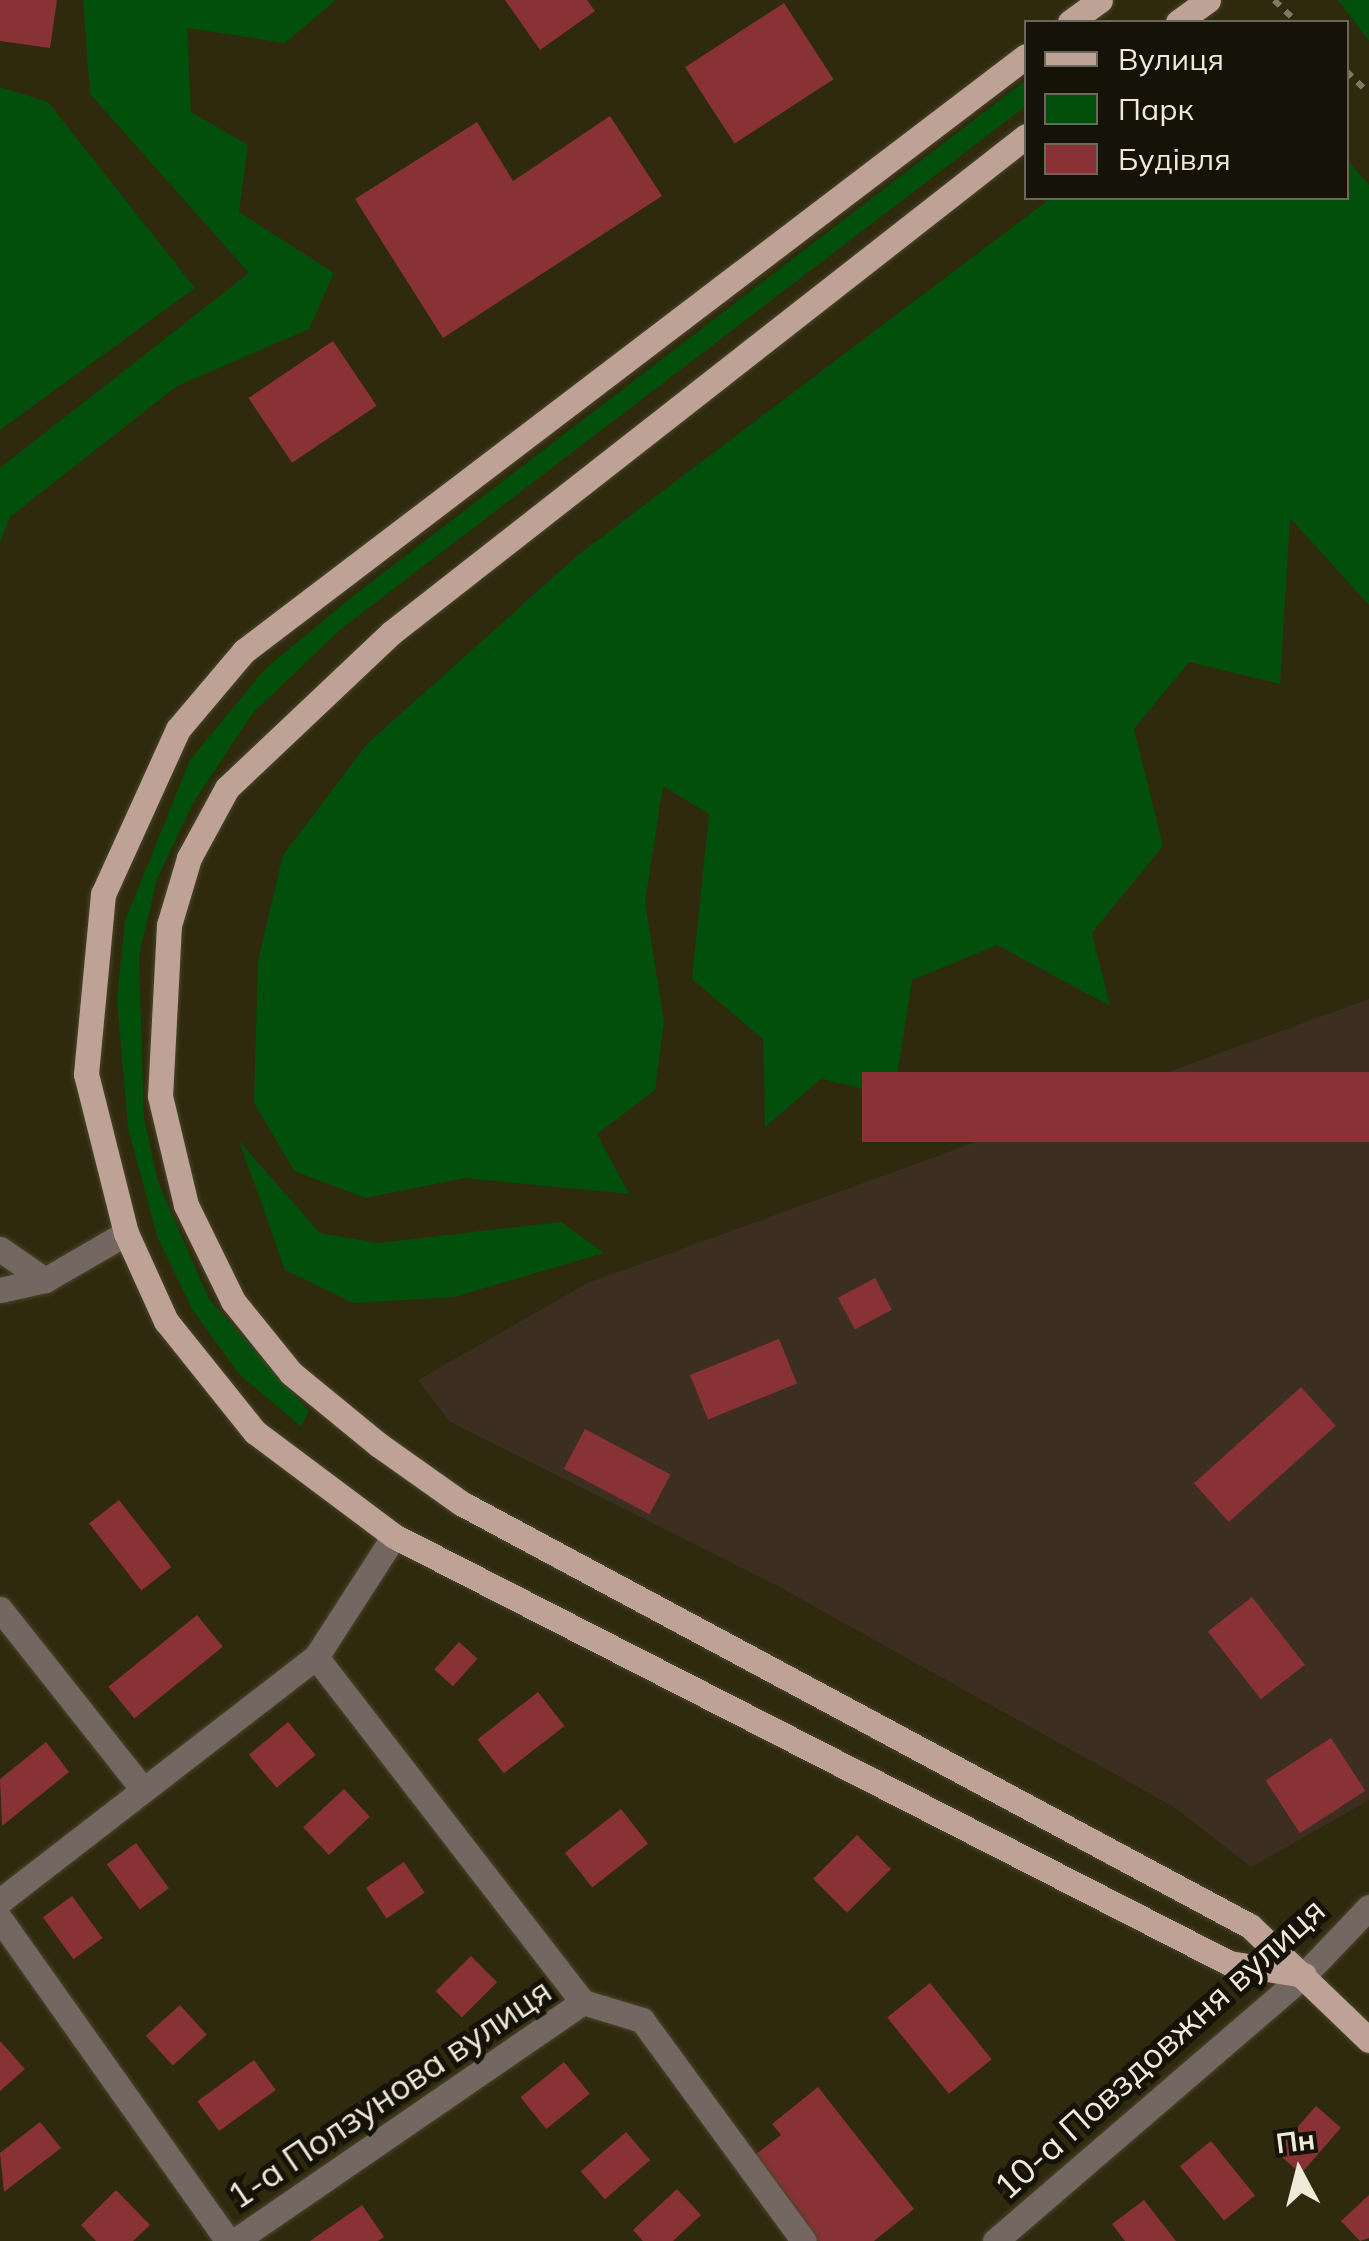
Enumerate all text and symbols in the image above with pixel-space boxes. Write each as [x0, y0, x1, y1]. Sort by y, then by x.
legend [1024, 20, 1349, 200]
text: Вулиця [1118, 40, 1224, 78]
text: Парк [1118, 90, 1194, 128]
text: Будівля [1118, 140, 1231, 178]
street label: 10-а Повздовжня вулиця [985, 1888, 1333, 2208]
street label: 1-а Ползунова вулиця [219, 1969, 559, 2217]
north arrow [1249, 2121, 1349, 2221]
text: Пн [1274, 2121, 1317, 2160]

